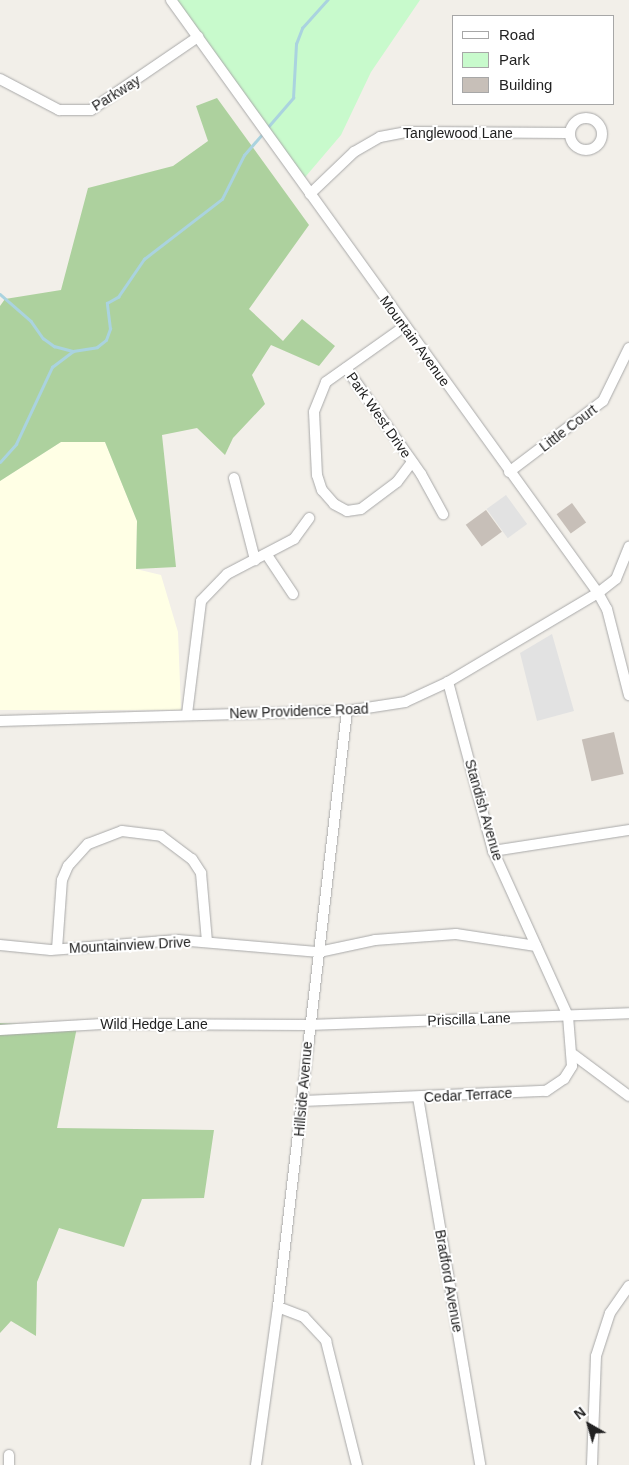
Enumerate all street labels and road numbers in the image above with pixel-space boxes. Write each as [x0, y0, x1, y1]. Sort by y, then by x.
street label: Parkway [89, 72, 143, 114]
street label: Tanglewood Lane [403, 125, 513, 141]
street label: Mountain Avenue [376, 292, 454, 390]
street label: Park West Drive [343, 369, 415, 461]
street label: Little Court [536, 401, 600, 455]
street label: New Providence Road [229, 700, 369, 722]
street label: Standish Avenue [461, 757, 507, 863]
street label: Mountainview Drive [69, 933, 191, 957]
street label: Priscilla Lane [427, 1009, 511, 1029]
street label: Wild Hedge Lane [100, 1016, 208, 1032]
street label: Hillside Avenue [290, 1040, 316, 1138]
street label: Cedar Terrace [423, 1084, 513, 1106]
street label: Bradford Avenue [432, 1228, 466, 1334]

